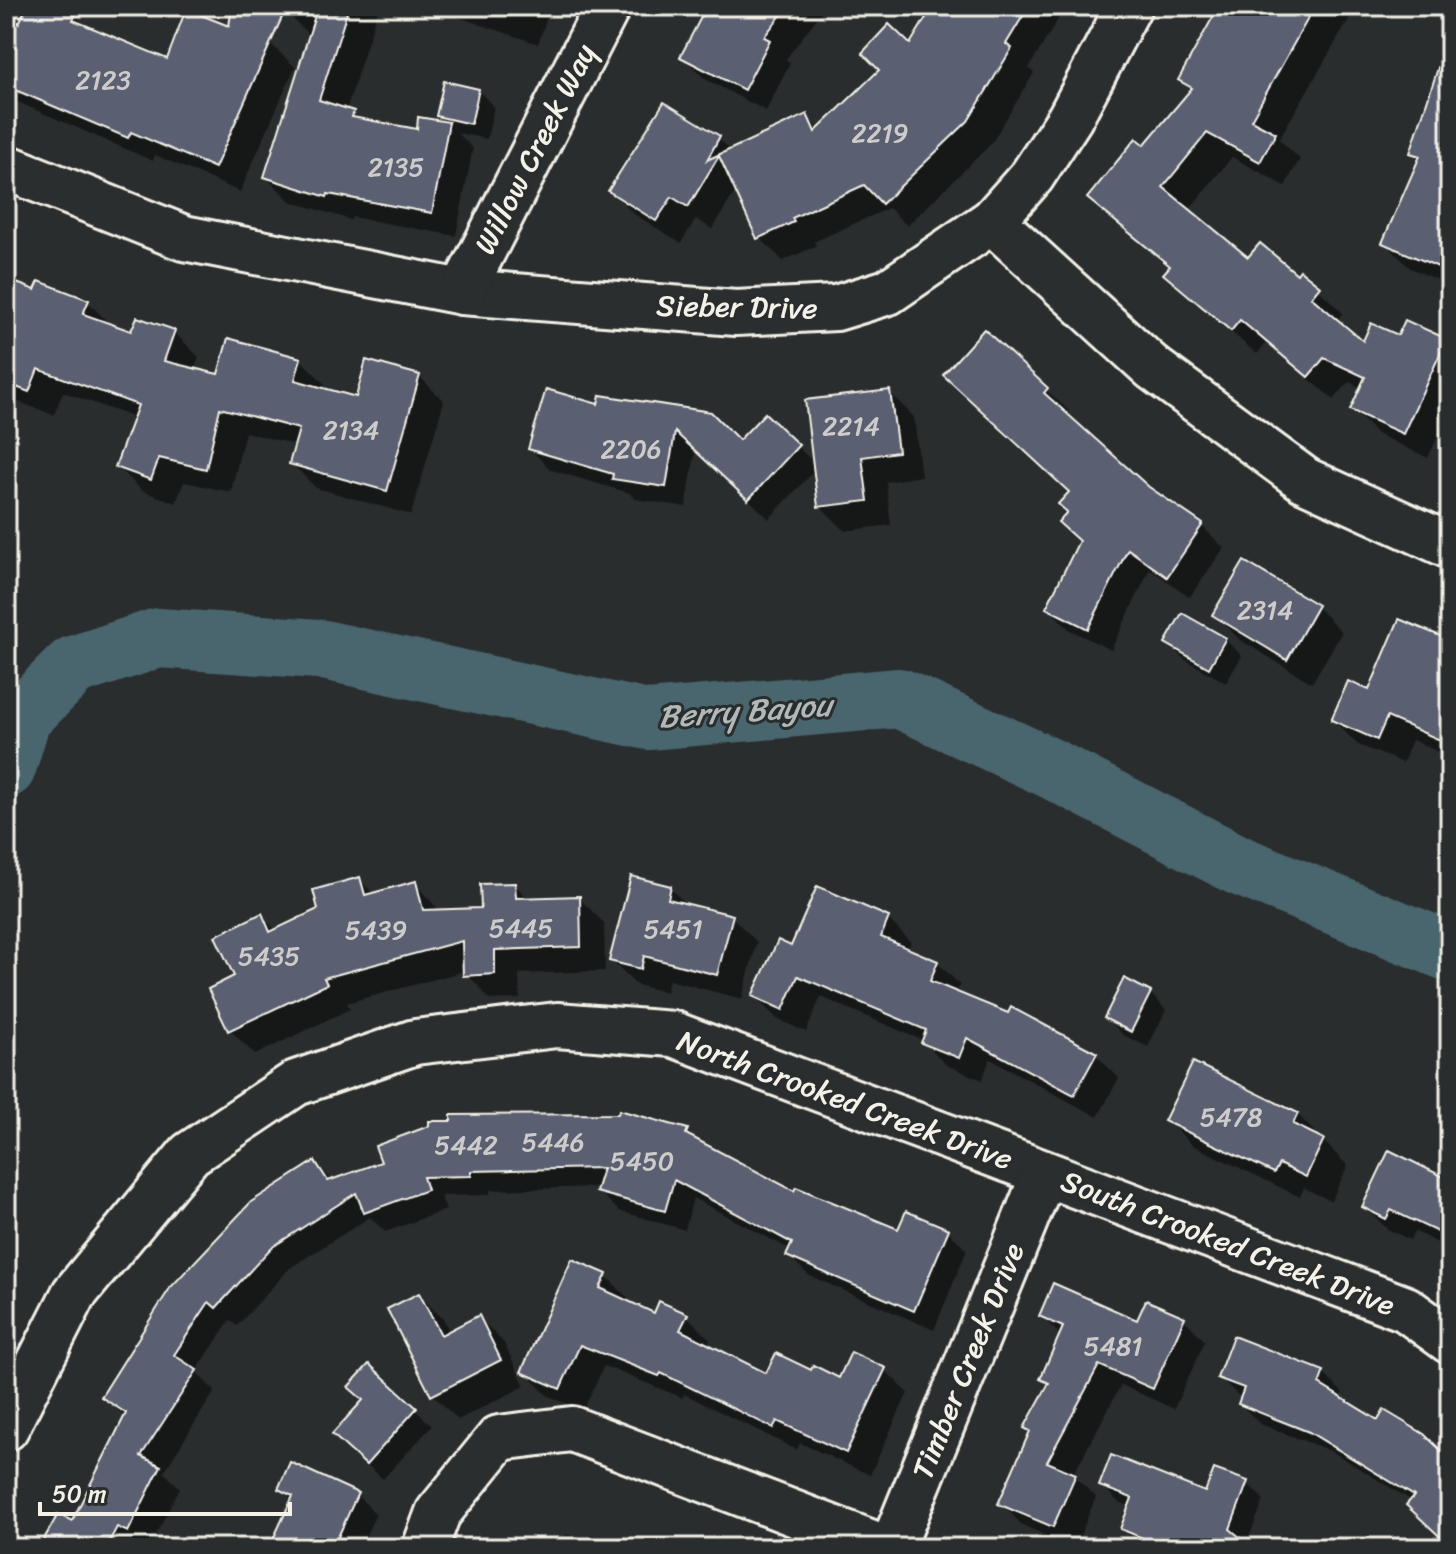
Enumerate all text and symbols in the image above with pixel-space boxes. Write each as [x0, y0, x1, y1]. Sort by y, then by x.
street label: Willow Creek Way [459, 33, 612, 264]
house number: 2123 [75, 57, 131, 103]
house number: 2219 [851, 110, 909, 156]
house number: 2135 [368, 144, 424, 190]
street label: Sieber Drive [656, 279, 818, 335]
house number: 2214 [822, 403, 880, 449]
house number: 2134 [323, 407, 379, 453]
house number: 2206 [600, 426, 662, 472]
house number: 2314 [1237, 587, 1293, 633]
water label: Berry Bayou [656, 676, 837, 745]
house number: 5445 [489, 905, 553, 951]
house number: 5451 [643, 906, 703, 952]
house number: 5439 [345, 907, 407, 953]
house number: 5435 [238, 933, 300, 979]
street label: North Crooked Creek Drive [669, 1014, 1021, 1186]
house number: 5478 [1200, 1094, 1263, 1140]
house number: 5446 [521, 1119, 585, 1165]
house number: 5442 [434, 1122, 498, 1168]
house number: 5450 [610, 1138, 674, 1184]
street label: South Crooked Creek Drive [1053, 1154, 1403, 1332]
street label: Timber Creek Drive [896, 1234, 1040, 1488]
house number: 5481 [1084, 1323, 1142, 1369]
scale bar [40, 1466, 290, 1516]
text: 50 m [52, 1473, 107, 1515]

